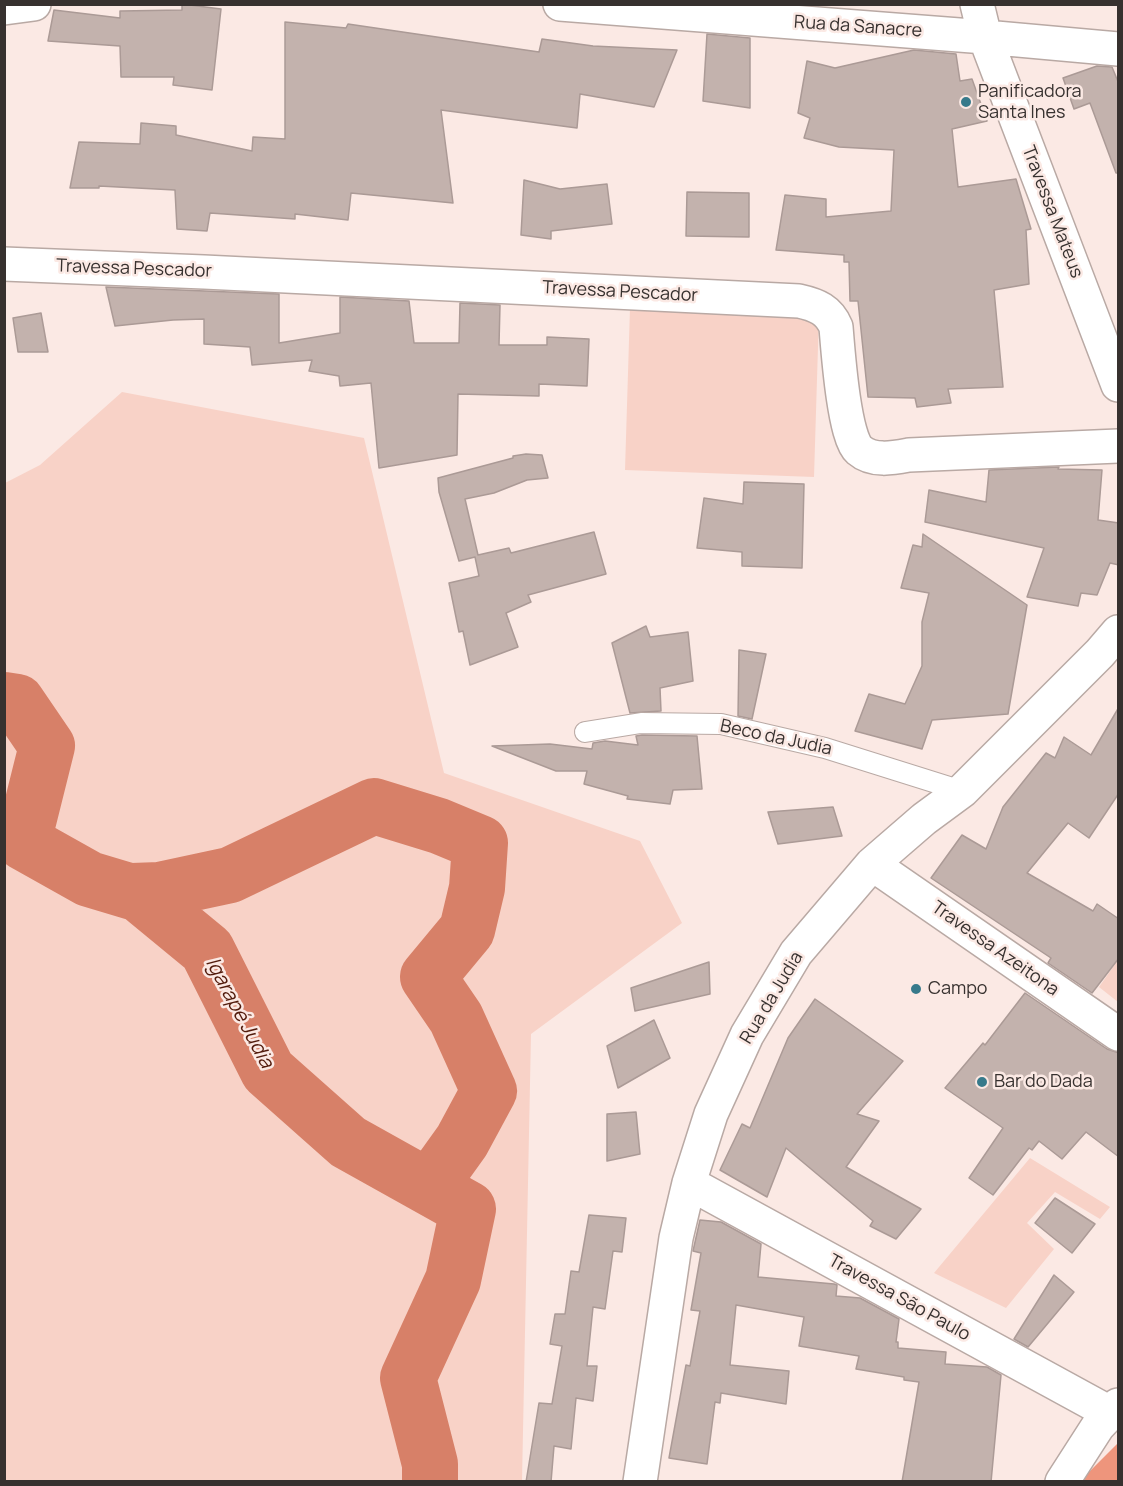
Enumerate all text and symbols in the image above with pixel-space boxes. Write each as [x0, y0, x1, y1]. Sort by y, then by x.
street label: Rua da Sanacre [793, 12, 923, 42]
place label: Panificadora Santa Ines [978, 81, 1082, 124]
marker: Panificadora Santa Ines [959, 95, 973, 109]
street label: Travessa Mateus [1017, 143, 1087, 281]
street label: Travessa Pescador [56, 255, 212, 283]
street label: Travessa Pescador [542, 277, 698, 307]
street label: Beco da Judia [718, 716, 834, 760]
street label: Travessa Azeitona [927, 897, 1063, 1001]
street label: Rua da Judia [736, 948, 808, 1048]
water label: Igarapé Judia [200, 954, 278, 1072]
place label: Campo [928, 978, 987, 1000]
marker: Campo [909, 982, 923, 996]
place label: Bar do Dada [994, 1071, 1093, 1093]
marker: Bar do Dada [975, 1075, 989, 1089]
street label: Travessa São Paulo [824, 1250, 974, 1346]

